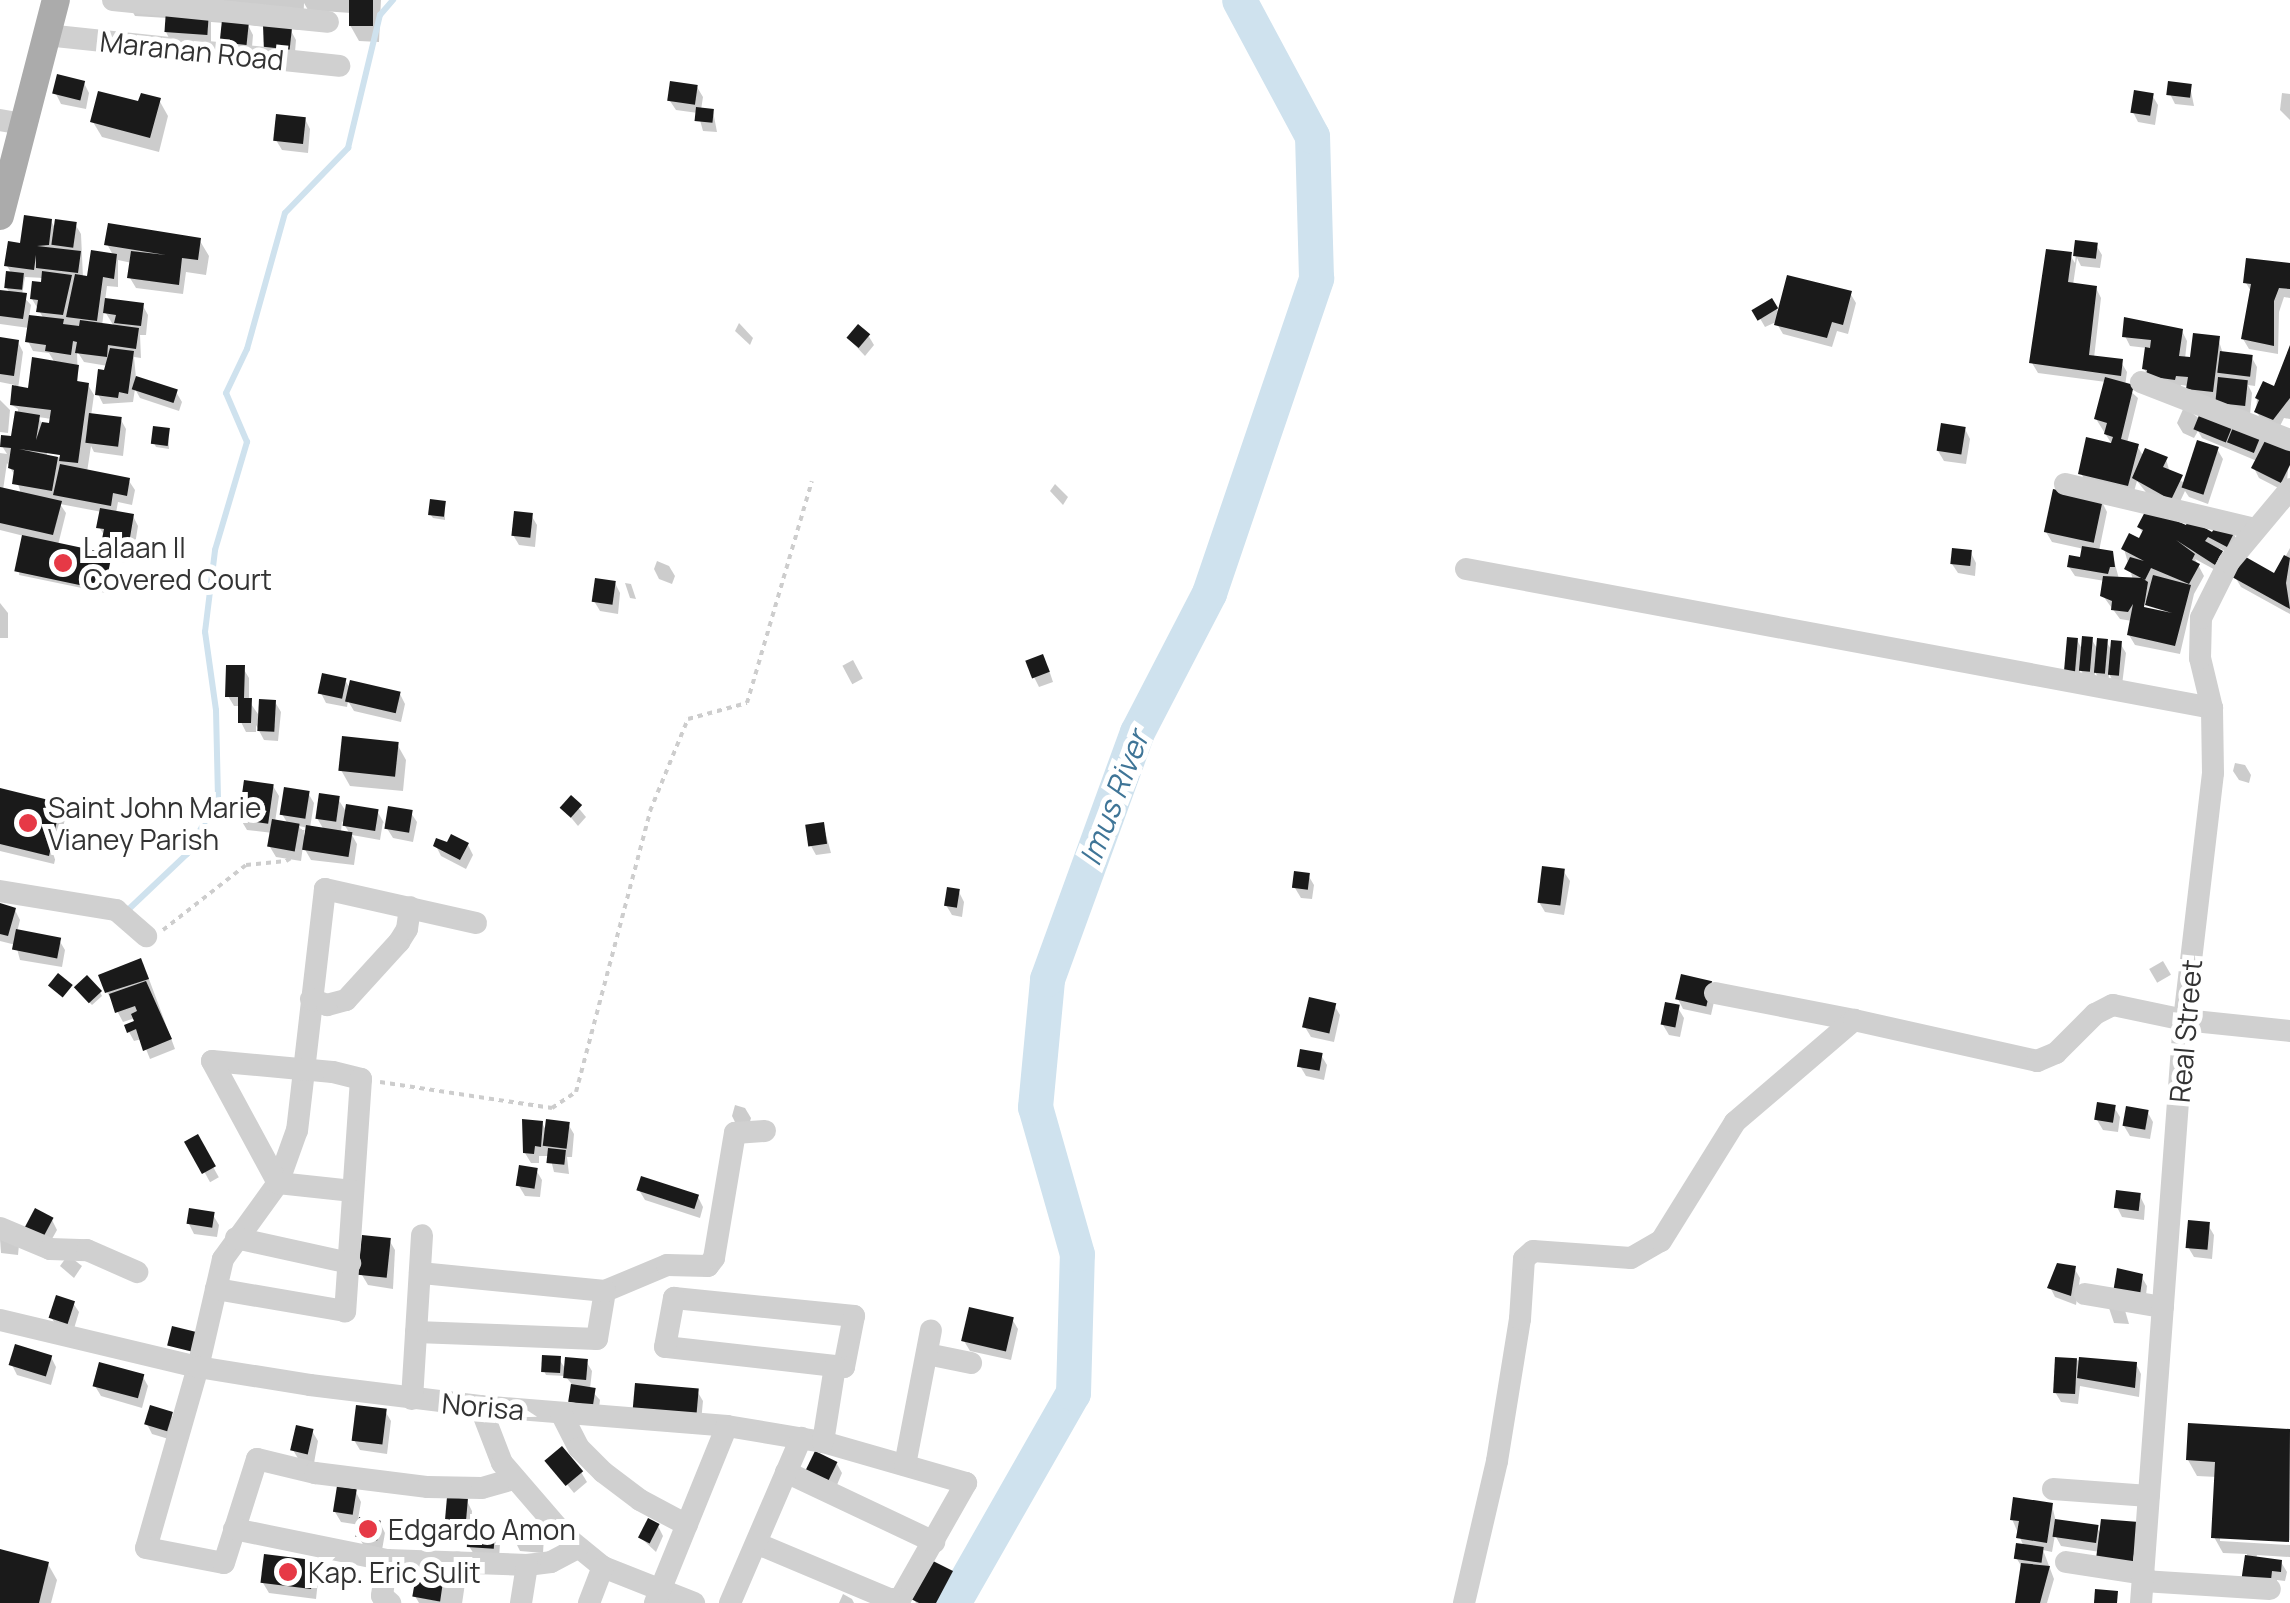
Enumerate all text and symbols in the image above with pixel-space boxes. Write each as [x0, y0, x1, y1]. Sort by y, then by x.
street label: Maranan Road [98, 24, 286, 76]
place label: Lalaan II Covered Court [83, 530, 272, 596]
marker: Lalaan II Covered Court [52, 552, 74, 574]
water label: Imus River [1072, 726, 1156, 870]
place label: Saint John Marie Vianey Parish [48, 790, 261, 856]
marker: Saint John Marie Vianey Parish [17, 812, 39, 834]
street label: Real Street [2162, 958, 2208, 1104]
street label: Norisa [440, 1386, 526, 1426]
place label: Edgardo Amon [388, 1512, 576, 1546]
marker: Edgardo Amon [357, 1518, 379, 1540]
place label: Kap. Eric Sulit [308, 1555, 481, 1589]
marker: Kap. Eric Sulit [277, 1561, 299, 1583]

